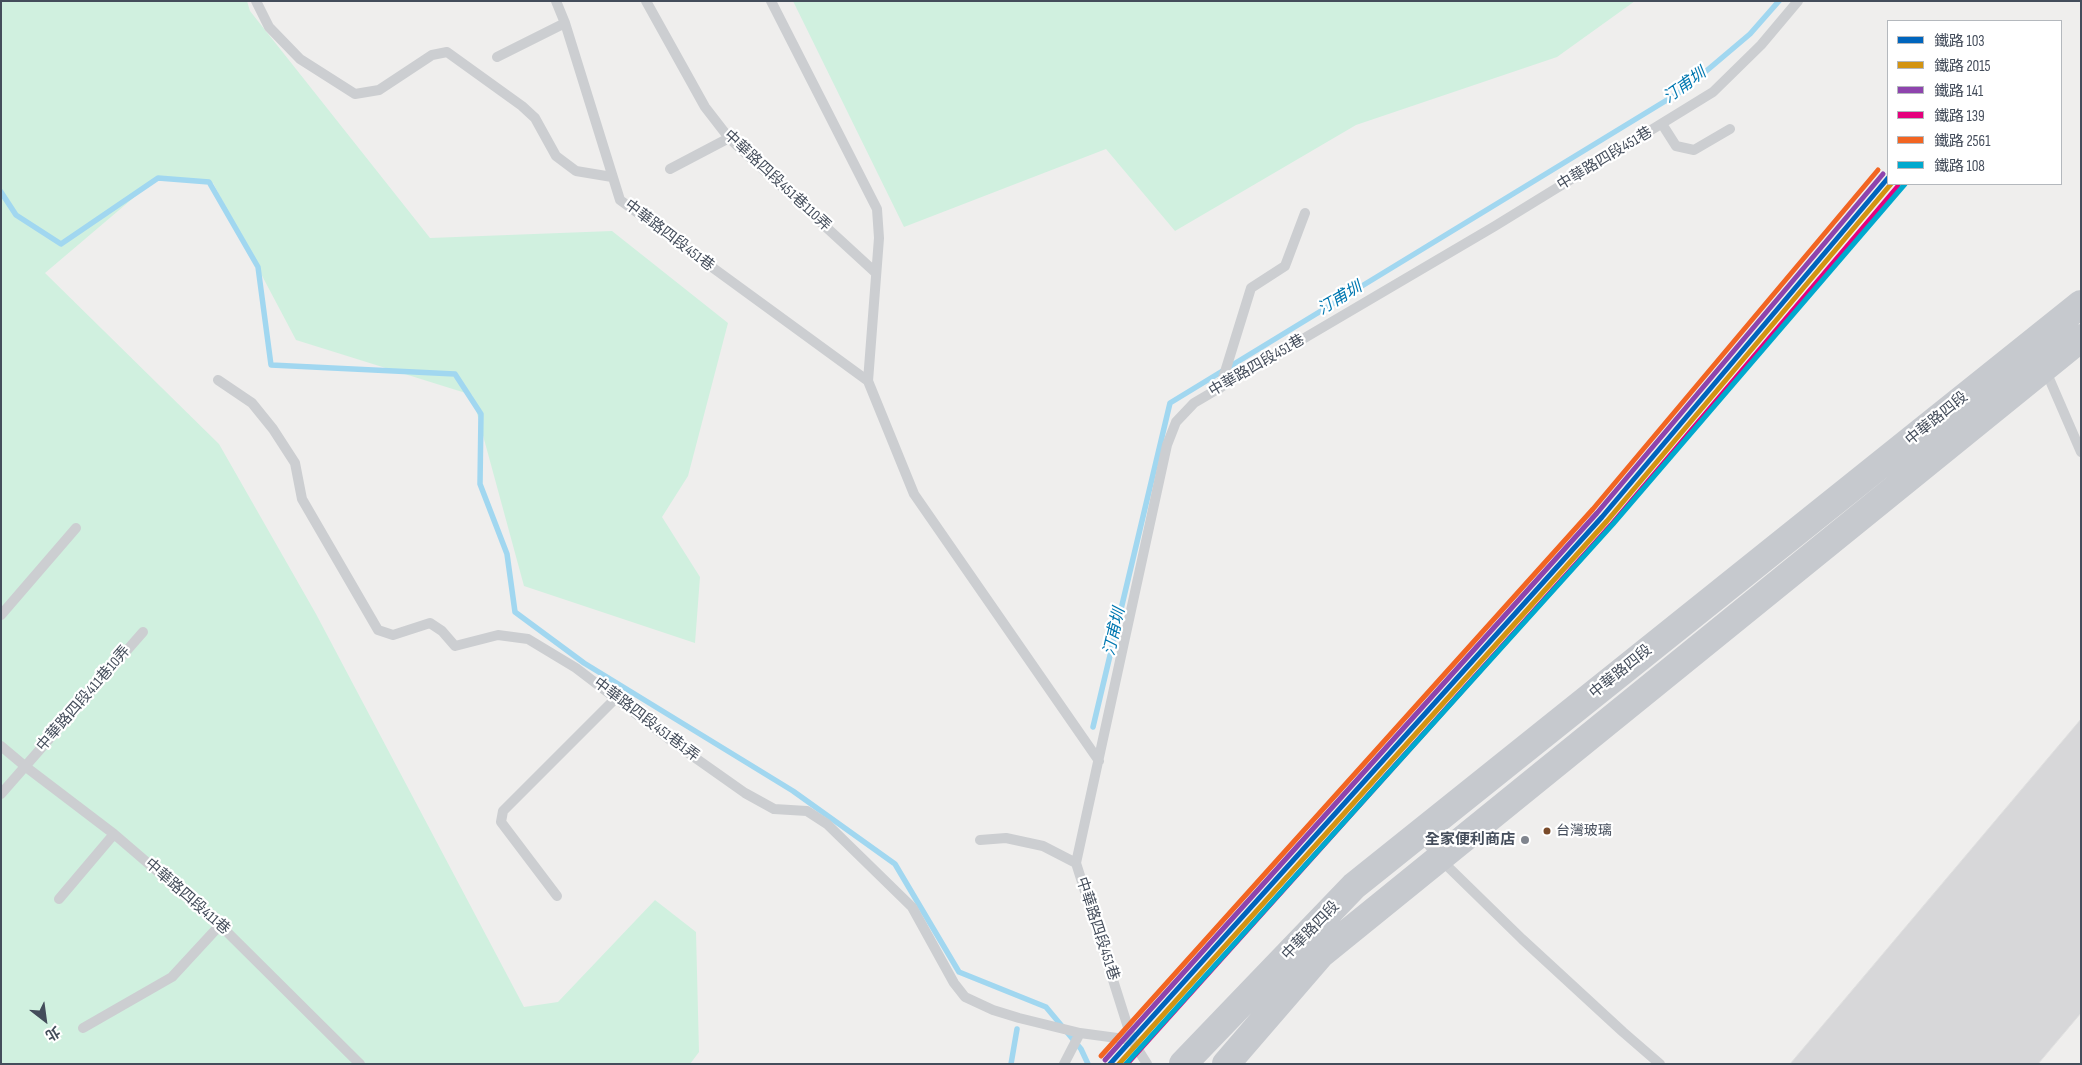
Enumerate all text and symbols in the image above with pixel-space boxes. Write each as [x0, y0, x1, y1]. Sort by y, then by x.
legend [1887, 20, 2062, 185]
text: 鐵路 103 [1934, 32, 1985, 51]
text: 鐵路 2015 [1934, 57, 1991, 76]
water label: 汀甫圳 [1660, 64, 1710, 108]
text: 鐵路 141 [1934, 82, 1983, 101]
text: 鐵路 139 [1934, 107, 1985, 126]
street label: 中華路四段451巷 [1554, 124, 1656, 194]
street label: 中華路四段451巷110弄 [720, 127, 834, 235]
text: 鐵路 2561 [1934, 132, 1990, 151]
text: 鐵路 108 [1934, 157, 1985, 176]
street label: 中華路四段451巷 [621, 196, 717, 276]
water label: 汀甫圳 [1314, 278, 1366, 320]
street label: 中華路四段451巷 [1206, 331, 1308, 401]
street label: 中華路四段 [1902, 388, 1972, 450]
water label: 汀甫圳 [1100, 606, 1130, 658]
street label: 中華路四段 [1586, 641, 1656, 703]
street label: 中華路四段411巷10弄 [33, 643, 135, 755]
street label: 中華路四段451巷1弄 [590, 674, 702, 766]
place label: 台灣玻璃 [1556, 823, 1612, 839]
marker: 台灣玻璃 [1542, 826, 1552, 836]
place label: 全家便利商店 [1425, 831, 1515, 849]
marker: 全家便利商店 [1519, 834, 1531, 846]
street label: 中華路四段411巷 [141, 855, 233, 939]
street label: 中華路四段451巷 [1072, 875, 1122, 983]
street label: 中華路四段 [1278, 898, 1344, 964]
north arrow [20, 995, 70, 1045]
text: 北 [42, 1023, 63, 1044]

